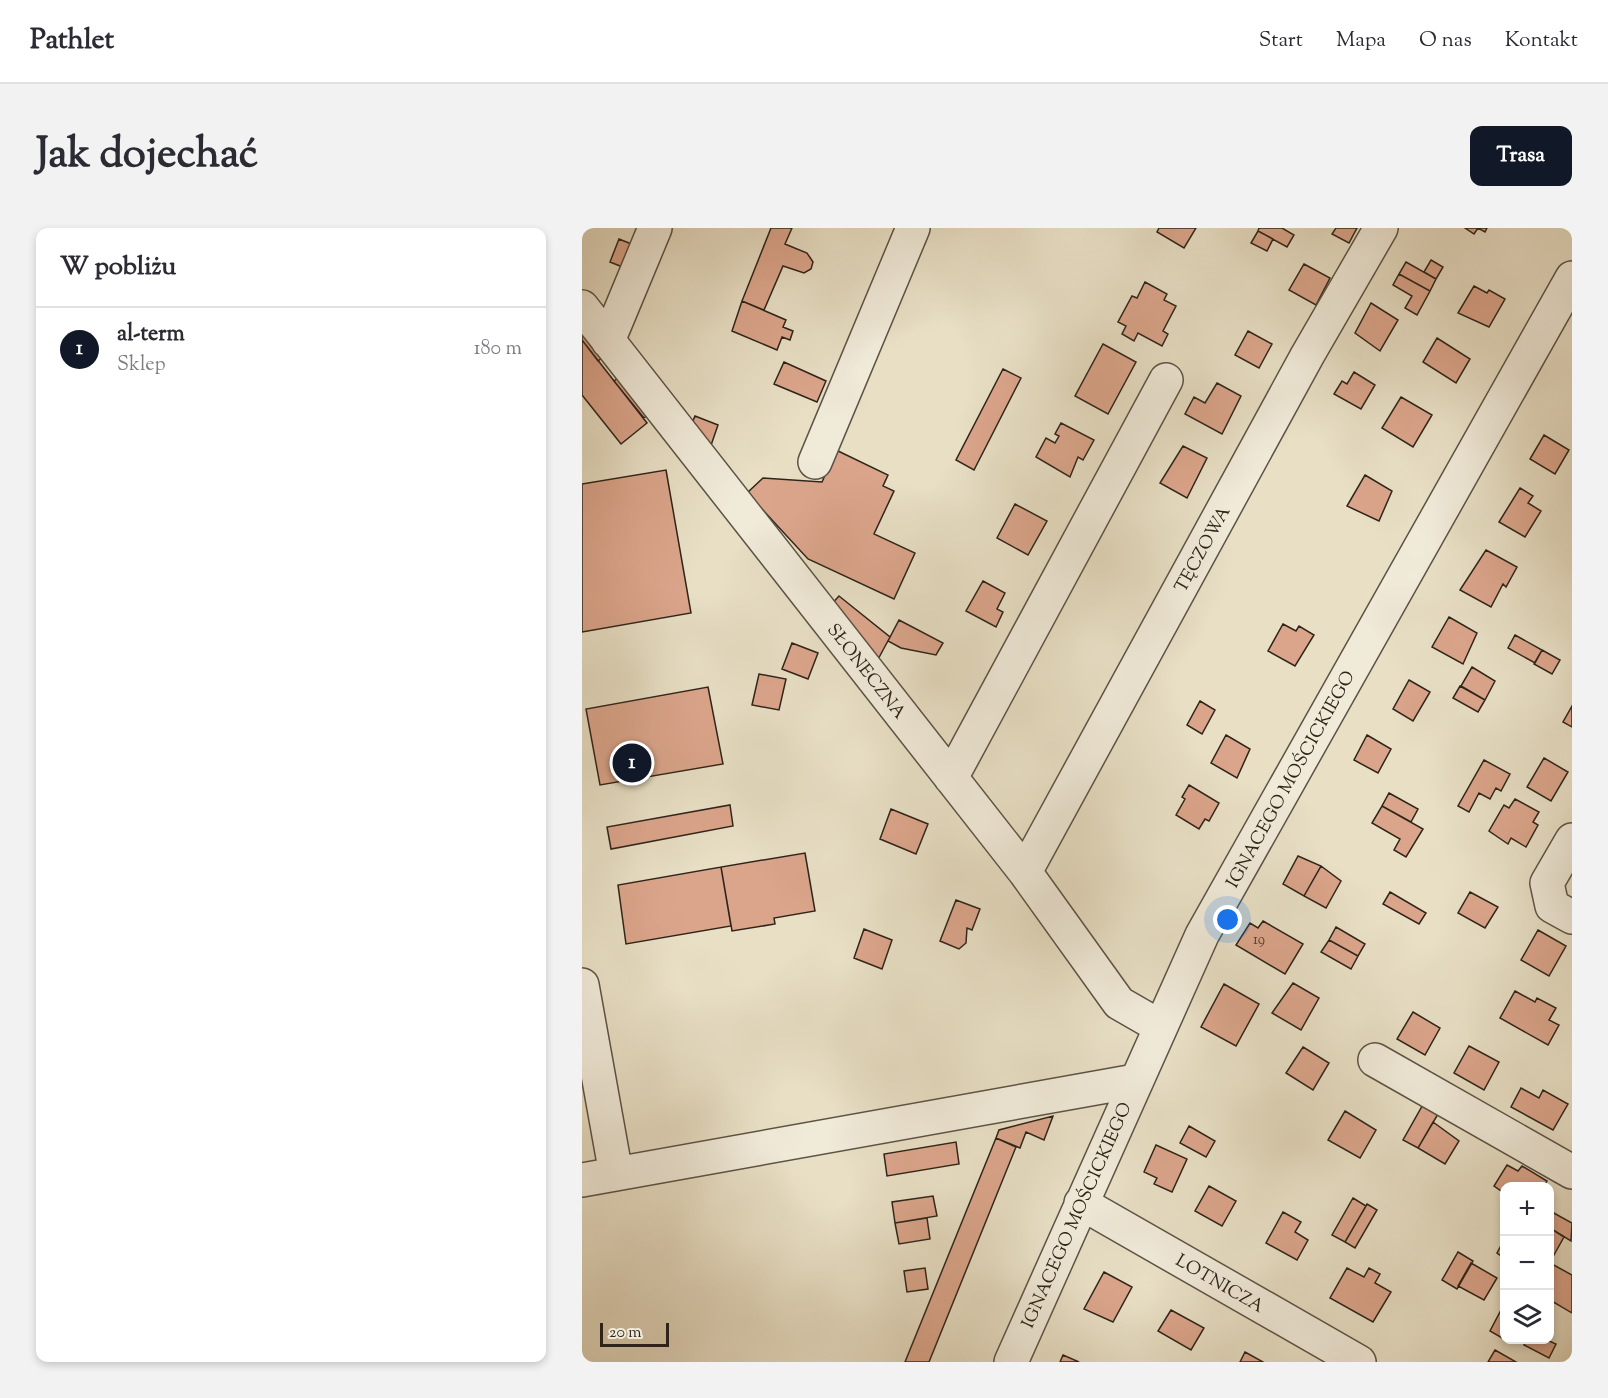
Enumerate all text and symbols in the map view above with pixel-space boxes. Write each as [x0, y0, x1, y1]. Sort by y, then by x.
text: Pathlet [30, 21, 114, 61]
text: Start [1259, 26, 1303, 56]
text: Mapa [1336, 26, 1386, 56]
text: O nas [1419, 26, 1472, 56]
text: Kontakt [1505, 26, 1578, 56]
text: Jak dojechać [36, 126, 258, 186]
button: Trasa [1470, 126, 1572, 186]
text: W pobliżu [60, 249, 176, 286]
text: al-term [117, 319, 185, 351]
text: 1 [76, 335, 83, 364]
text: 180 m [474, 335, 522, 364]
text: Sklep [117, 351, 166, 380]
street label: TĘCZOWA [1169, 502, 1238, 598]
street label: SŁONECZNA [820, 619, 911, 726]
street label: IGNACEGO MOŚCICKIEGO [1220, 666, 1363, 893]
pin: 1 [613, 740, 652, 786]
your location [1213, 905, 1242, 934]
house number: 19 [1253, 930, 1265, 951]
street label: IGNACEGO MOŚCICKIEGO [1015, 1098, 1140, 1333]
map controls [1500, 1182, 1554, 1344]
button: + [1500, 1182, 1554, 1236]
button: − [1500, 1236, 1554, 1290]
street label: LOTNICZA [1170, 1249, 1268, 1321]
button: layers [1500, 1290, 1554, 1344]
scale bar [600, 1320, 669, 1348]
text: 20 m [609, 1322, 642, 1345]

